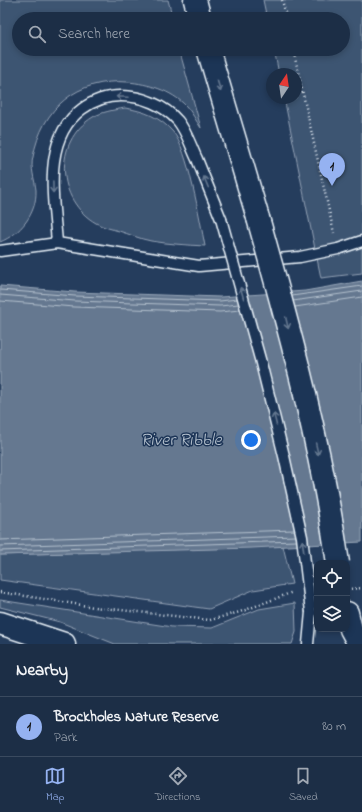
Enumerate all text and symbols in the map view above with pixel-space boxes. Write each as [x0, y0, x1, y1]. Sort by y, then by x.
search box [12, 12, 350, 56]
icon: search [26, 23, 48, 45]
text: Search here [58, 23, 130, 45]
north arrow [266, 68, 302, 104]
one-way arrow [216, 80, 223, 93]
one-way arrow [116, 93, 129, 100]
pin: 1 [319, 153, 345, 186]
one-way arrow [202, 177, 209, 189]
one-way arrow [50, 180, 57, 193]
one-way arrow [238, 287, 245, 300]
one-way arrow [284, 316, 291, 329]
one-way arrow [270, 413, 278, 426]
water label: River Ribble [140, 428, 222, 454]
your location [241, 430, 261, 450]
one-way arrow [314, 442, 321, 455]
one-way arrow [299, 540, 307, 553]
map controls [314, 560, 350, 632]
button: locate [314, 560, 350, 596]
button: layers [314, 596, 350, 632]
text: Nearby [16, 658, 68, 683]
text: Brockholes Nature Reserve [54, 706, 219, 728]
text: 1 [27, 717, 31, 736]
text: 80 m [322, 717, 346, 736]
text: Park [54, 728, 78, 747]
tab: Map [44, 765, 66, 805]
tab: Directions [155, 765, 201, 805]
tab: Saved [289, 765, 318, 805]

